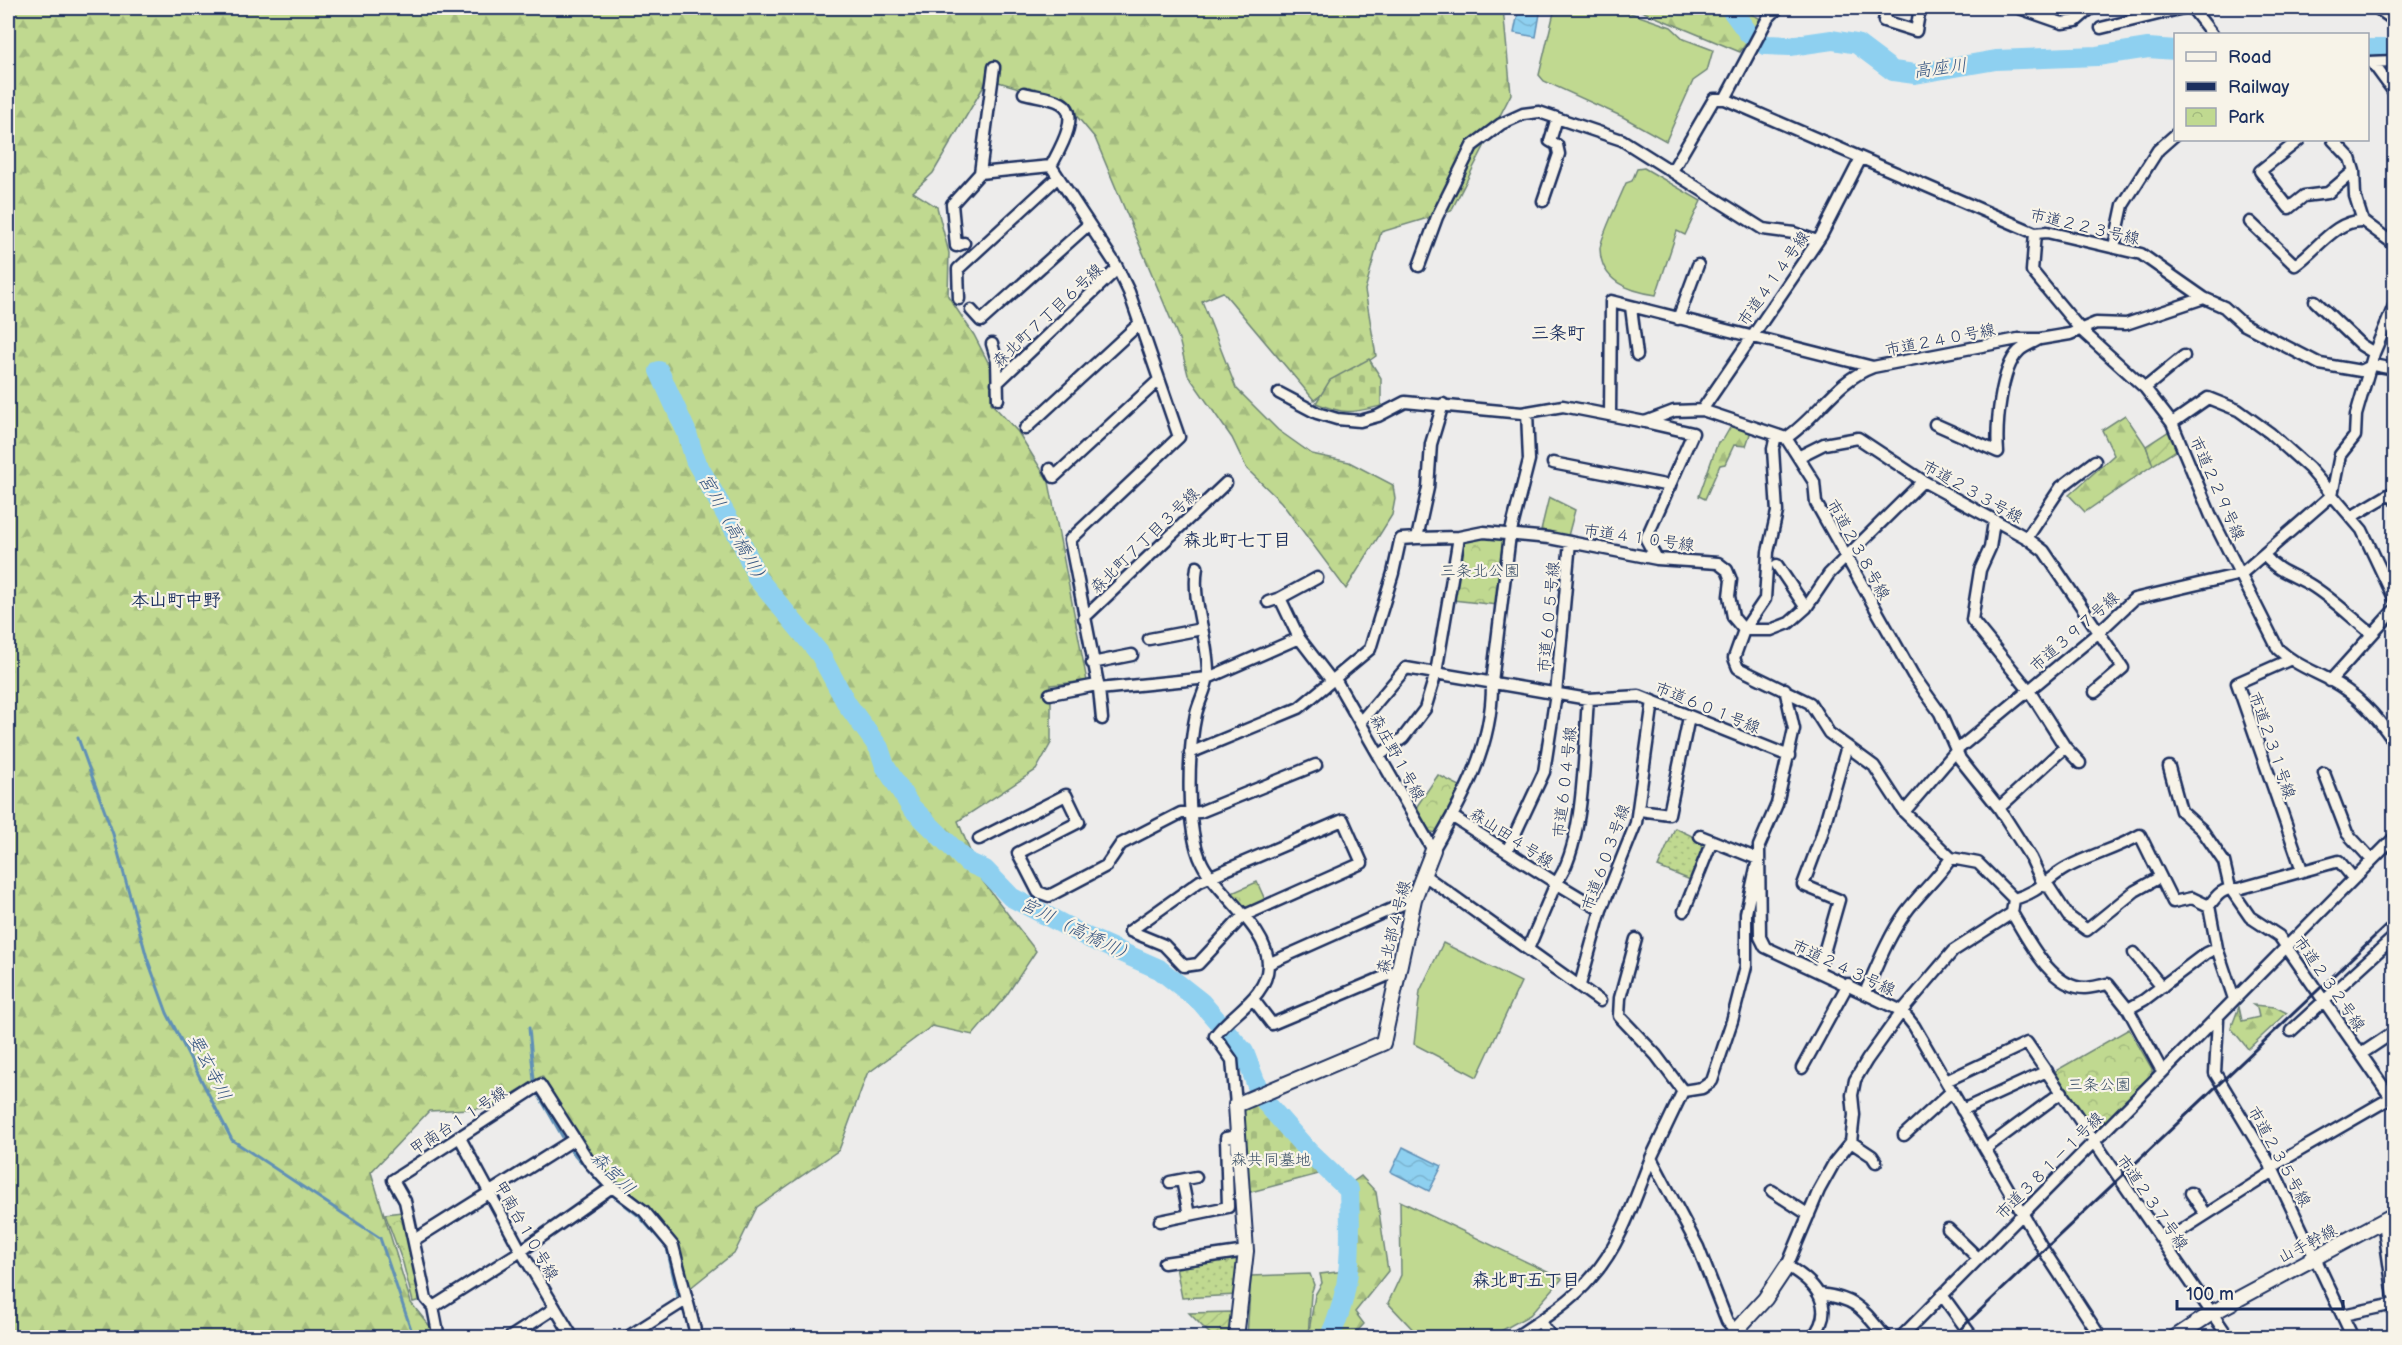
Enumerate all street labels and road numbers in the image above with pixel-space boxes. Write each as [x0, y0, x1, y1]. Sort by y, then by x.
street label: 市道２２３号線 [2028, 206, 2141, 249]
street label: 市道４１４号線 [1734, 228, 1814, 330]
street label: 森北町７丁目６号線 [989, 260, 1107, 372]
street label: 市道２４０号線 [1883, 320, 1997, 360]
street label: 市道２２９号線 [2185, 434, 2248, 544]
street label: 市道２３３号線 [1919, 457, 2026, 528]
street label: 森北町７丁目３号線 [1087, 484, 1203, 598]
street label: 市道２３８号線 [1822, 496, 1893, 603]
street label: 市道４１０号線 [1582, 521, 1696, 556]
street label: 市道６０５号線 [1535, 561, 1564, 674]
street label: 市道３９７号線 [2026, 588, 2123, 676]
street label: 市道６０１号線 [1652, 679, 1763, 738]
street label: 市道２３１号線 [2244, 689, 2299, 802]
street label: 森庄野１号線 [1365, 711, 1428, 804]
street label: 市道６０４号線 [1550, 725, 1581, 839]
street label: 市道６０３号線 [1578, 802, 1634, 913]
street label: 森山田４号線 [1466, 804, 1557, 872]
street label: 森北部４号線 [1374, 878, 1415, 976]
street label: 市道２３２号線 [2289, 933, 2369, 1035]
street label: 市道２４３号線 [1789, 936, 1898, 1001]
street label: 甲南台１１号線 [407, 1083, 511, 1160]
street label: 市道２３５号線 [2243, 1103, 2314, 1210]
street label: 市道３８１－１号線 [1992, 1108, 2108, 1224]
street label: 市道２３７号線 [2112, 1152, 2192, 1254]
street label: 甲南台１０号線 [489, 1177, 562, 1284]
street label: 山手幹線 [2275, 1221, 2340, 1268]

